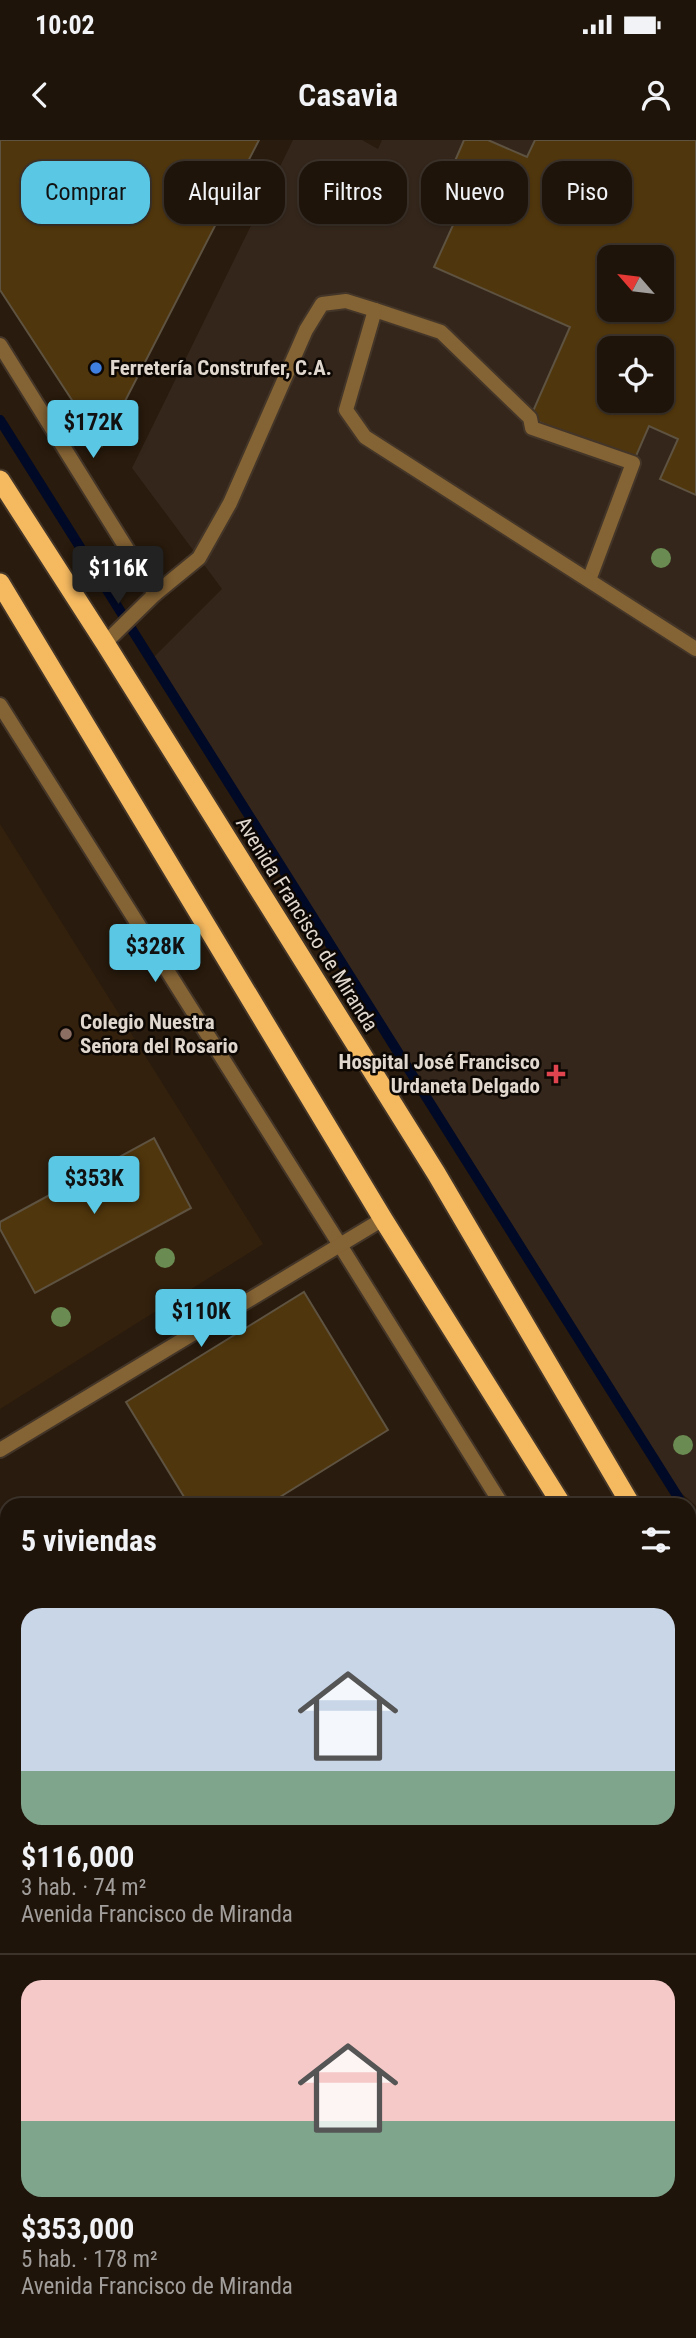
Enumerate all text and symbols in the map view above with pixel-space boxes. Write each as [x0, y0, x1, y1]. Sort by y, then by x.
text: 10:02 [35, 10, 95, 40]
icon: back [21, 76, 59, 114]
text: Casavia [298, 76, 398, 114]
icon: person [637, 76, 675, 114]
chip: Comprar [21, 161, 150, 224]
chip: Alquilar [164, 161, 285, 224]
chip: Filtros [299, 161, 407, 224]
chip: Nuevo [421, 161, 528, 224]
chip: Piso [542, 161, 632, 224]
north arrow [597, 245, 674, 322]
map controls [597, 245, 674, 413]
button: locate [597, 336, 674, 413]
place label: Ferretería Construfer, C.A. [110, 356, 332, 380]
marker: Ferretería Construfer, C.A. [88, 360, 104, 376]
pin: $172K [44, 400, 142, 460]
text: $172K [63, 409, 123, 436]
pin: $116K [69, 546, 167, 606]
text: $116K [88, 555, 148, 582]
street label: Avenida Francisco de Miranda [231, 812, 383, 1036]
pin: $328K [106, 924, 204, 984]
text: $328K [125, 933, 185, 960]
place label: Colegio Nuestra Señora del Rosario [80, 1010, 238, 1058]
marker: Colegio Nuestra Señora del Rosario [58, 1026, 74, 1042]
place label: Hospital José Francisco Urdaneta Delgado [339, 1050, 540, 1098]
marker: Hospital José Francisco Urdaneta Delgado [546, 1064, 566, 1084]
pin: $353K [45, 1156, 143, 1216]
text: $353K [64, 1165, 124, 1192]
pin: $110K [152, 1290, 250, 1349]
text: $110K [171, 1298, 231, 1325]
icon: filters [637, 1521, 675, 1559]
text: 5 viviendas [21, 1523, 157, 1558]
icon: home [285, 1653, 411, 1779]
text: $116,000 [21, 1839, 134, 1874]
text: 3 hab. · 74 m² [21, 1874, 146, 1901]
text: Avenida Francisco de Miranda [21, 1901, 293, 1928]
icon: home [285, 2025, 411, 2151]
text: $353,000 [21, 2211, 134, 2246]
text: 5 hab. · 178 m² [21, 2246, 158, 2273]
text: Avenida Francisco de Miranda [21, 2273, 293, 2300]

